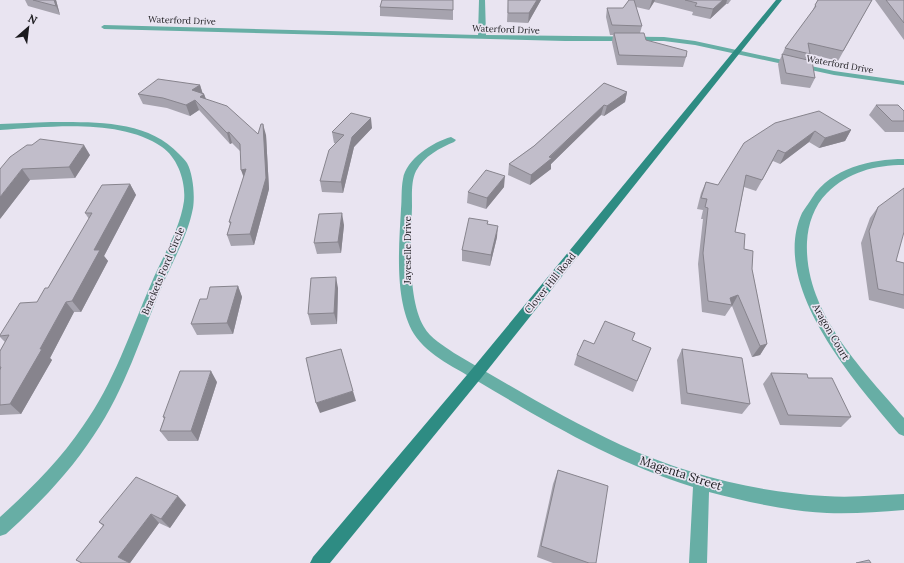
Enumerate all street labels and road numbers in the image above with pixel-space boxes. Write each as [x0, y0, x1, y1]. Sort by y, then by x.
street label: Waterford Drive [148, 13, 216, 27]
street label: Waterford Drive [472, 22, 540, 36]
street label: Waterford Drive [806, 53, 874, 75]
street label: Jayeselle Drive [401, 216, 414, 285]
street label: Brackets Ford Circle [139, 225, 188, 317]
street label: Clover Hill Road [521, 250, 579, 316]
street label: Aragon Court [809, 301, 852, 363]
street label: Magenta Street [638, 453, 724, 493]

